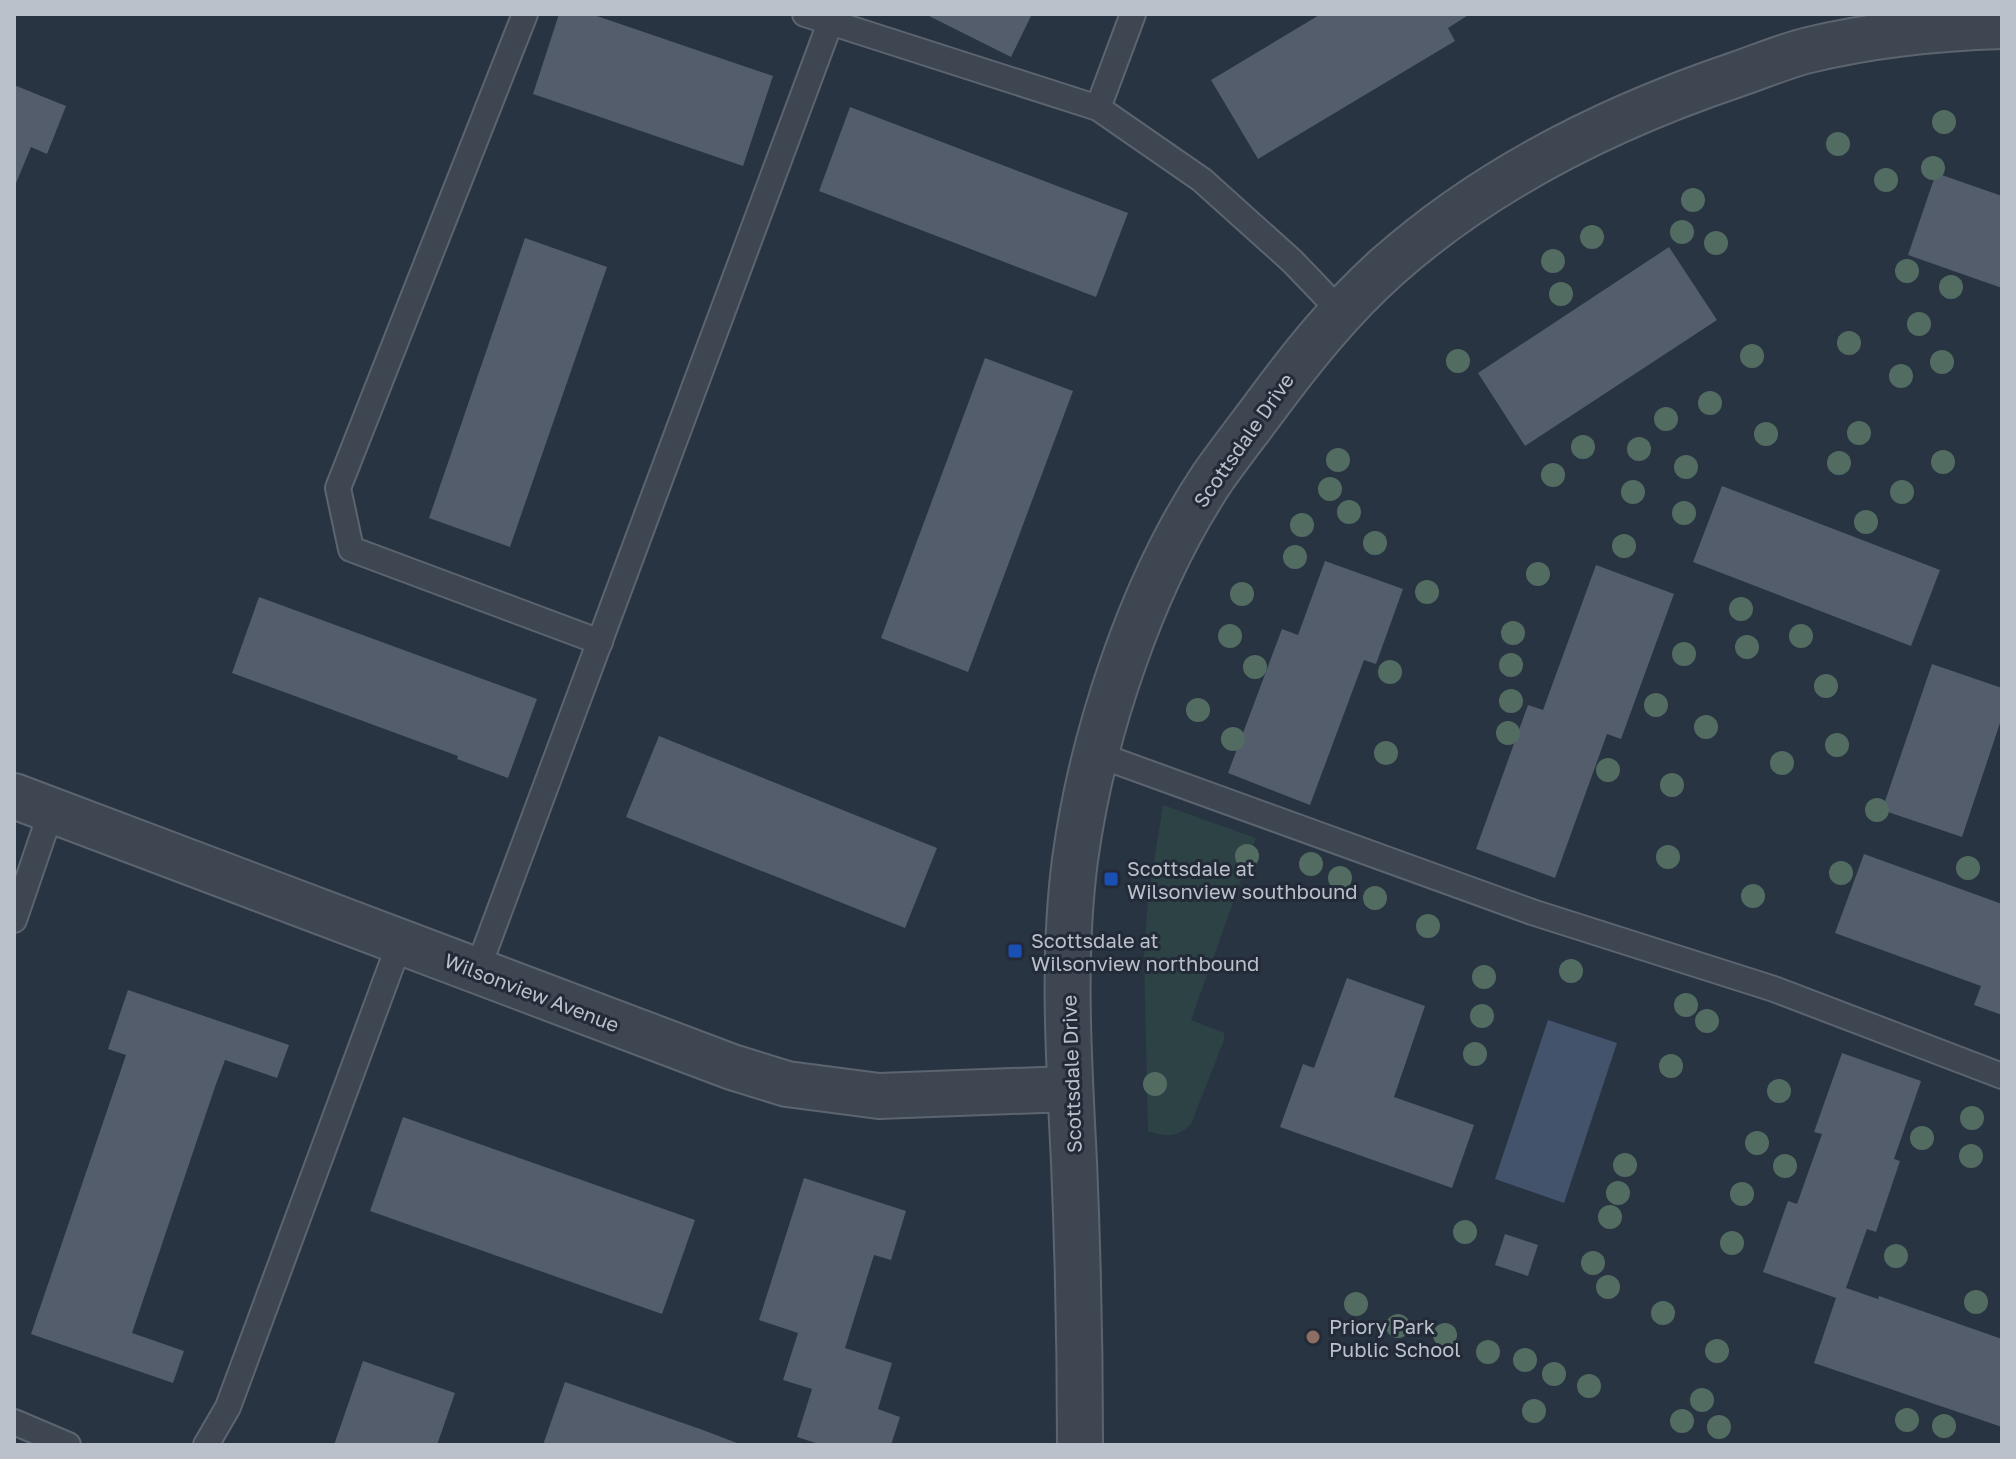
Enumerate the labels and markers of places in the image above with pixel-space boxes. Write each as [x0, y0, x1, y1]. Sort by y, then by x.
place label: Scottsdale at Wilsonview southbound [1127, 856, 1358, 903]
marker: Scottsdale at Wilsonview southbound [1102, 870, 1120, 888]
place label: Scottsdale at Wilsonview northbound [1031, 928, 1259, 975]
marker: Scottsdale at Wilsonview northbound [1006, 942, 1024, 960]
place label: Priory Park Public School [1329, 1314, 1461, 1361]
marker: Priory Park Public School [1304, 1328, 1322, 1346]

